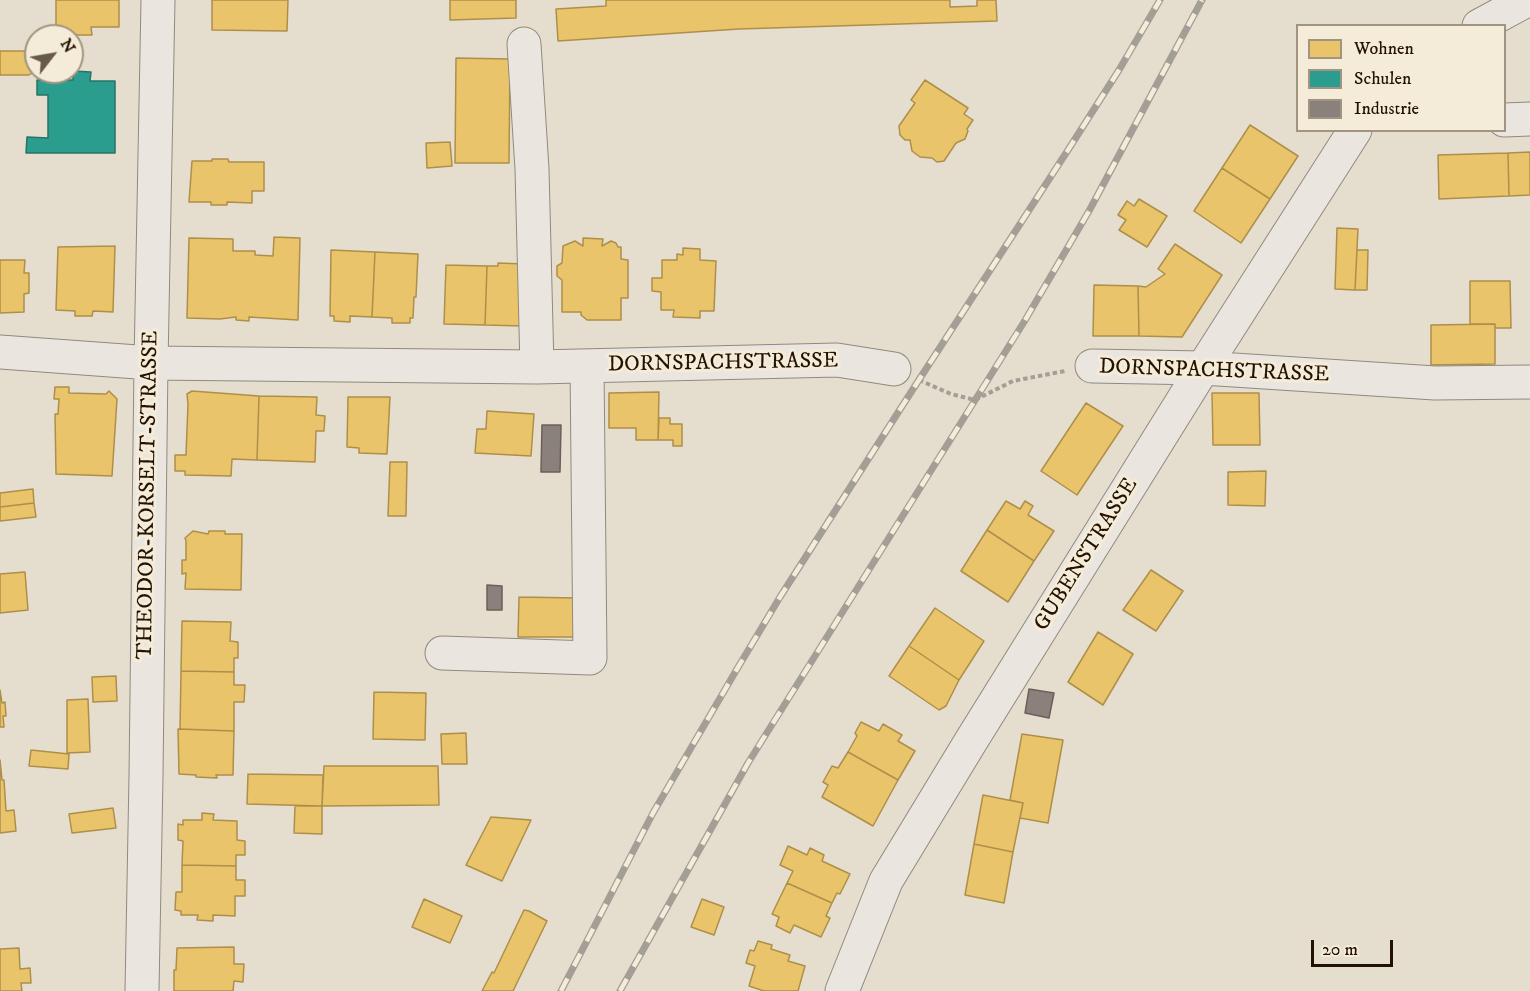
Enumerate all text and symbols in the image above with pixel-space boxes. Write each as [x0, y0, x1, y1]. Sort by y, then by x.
north arrow [24, 24, 84, 84]
legend [1296, 24, 1506, 132]
text: N [56, 35, 80, 57]
text: Wohnen [1354, 38, 1414, 60]
text: Schulen [1354, 68, 1411, 90]
text: Industrie [1354, 98, 1419, 120]
street label: THEODOR-KORSELT-STRASSE [133, 330, 165, 660]
street label: DORNSPACHSTRASSE [608, 349, 838, 379]
street label: DORNSPACHSTRASSE [1098, 355, 1330, 389]
street label: GUBENSTRASSE [1029, 474, 1145, 636]
scale bar [1314, 928, 1396, 966]
text: 20 m [1322, 939, 1358, 961]

